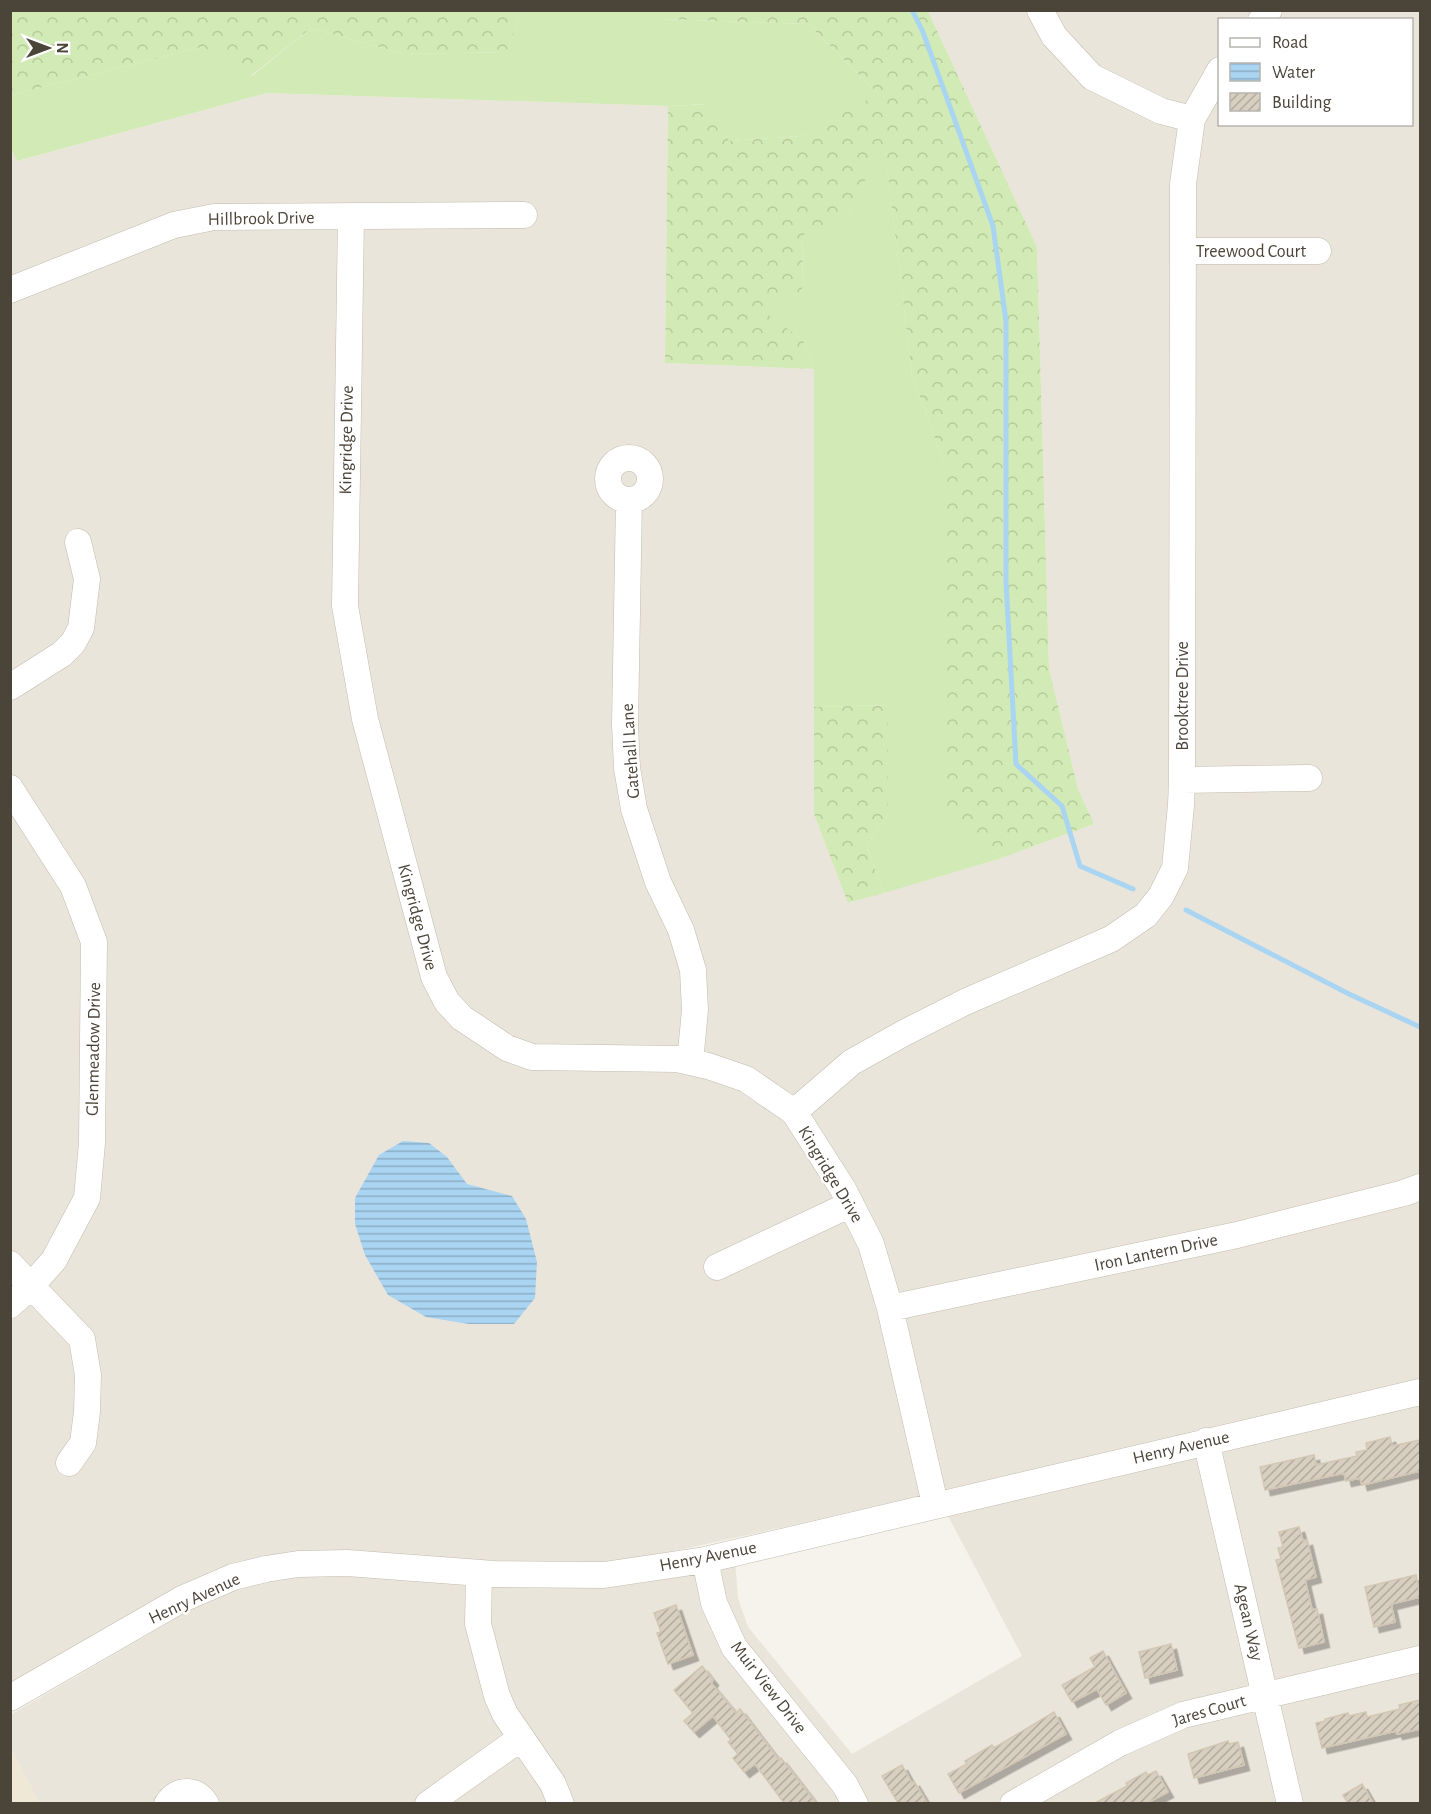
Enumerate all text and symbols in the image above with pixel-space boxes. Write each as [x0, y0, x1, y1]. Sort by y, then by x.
north arrow [18, 18, 78, 78]
legend [1218, 18, 1413, 126]
text: Road [1272, 34, 1308, 52]
text: N [54, 42, 70, 54]
text: Water [1272, 64, 1315, 82]
text: Building [1272, 94, 1332, 112]
street label: Hillbrook Drive [208, 209, 315, 229]
street label: Treewood Court [1196, 243, 1306, 261]
street label: Kingridge Drive [337, 385, 357, 495]
street label: Brooktree Drive [1174, 641, 1192, 751]
street label: Gatehall Lane [619, 703, 643, 799]
street label: Kingridge Drive [394, 862, 440, 972]
street label: Glenmeadow Drive [84, 982, 104, 1116]
street label: Kingridge Drive [794, 1123, 866, 1226]
street label: Iron Lantern Drive [1093, 1231, 1219, 1275]
street label: Henry Avenue [1131, 1428, 1231, 1468]
street label: Henry Avenue [658, 1539, 758, 1575]
street label: Henry Avenue [146, 1570, 243, 1628]
street label: Agean Way [1230, 1582, 1266, 1663]
street label: Muir View Drive [727, 1638, 810, 1737]
street label: Jares Court [1171, 1692, 1248, 1730]

